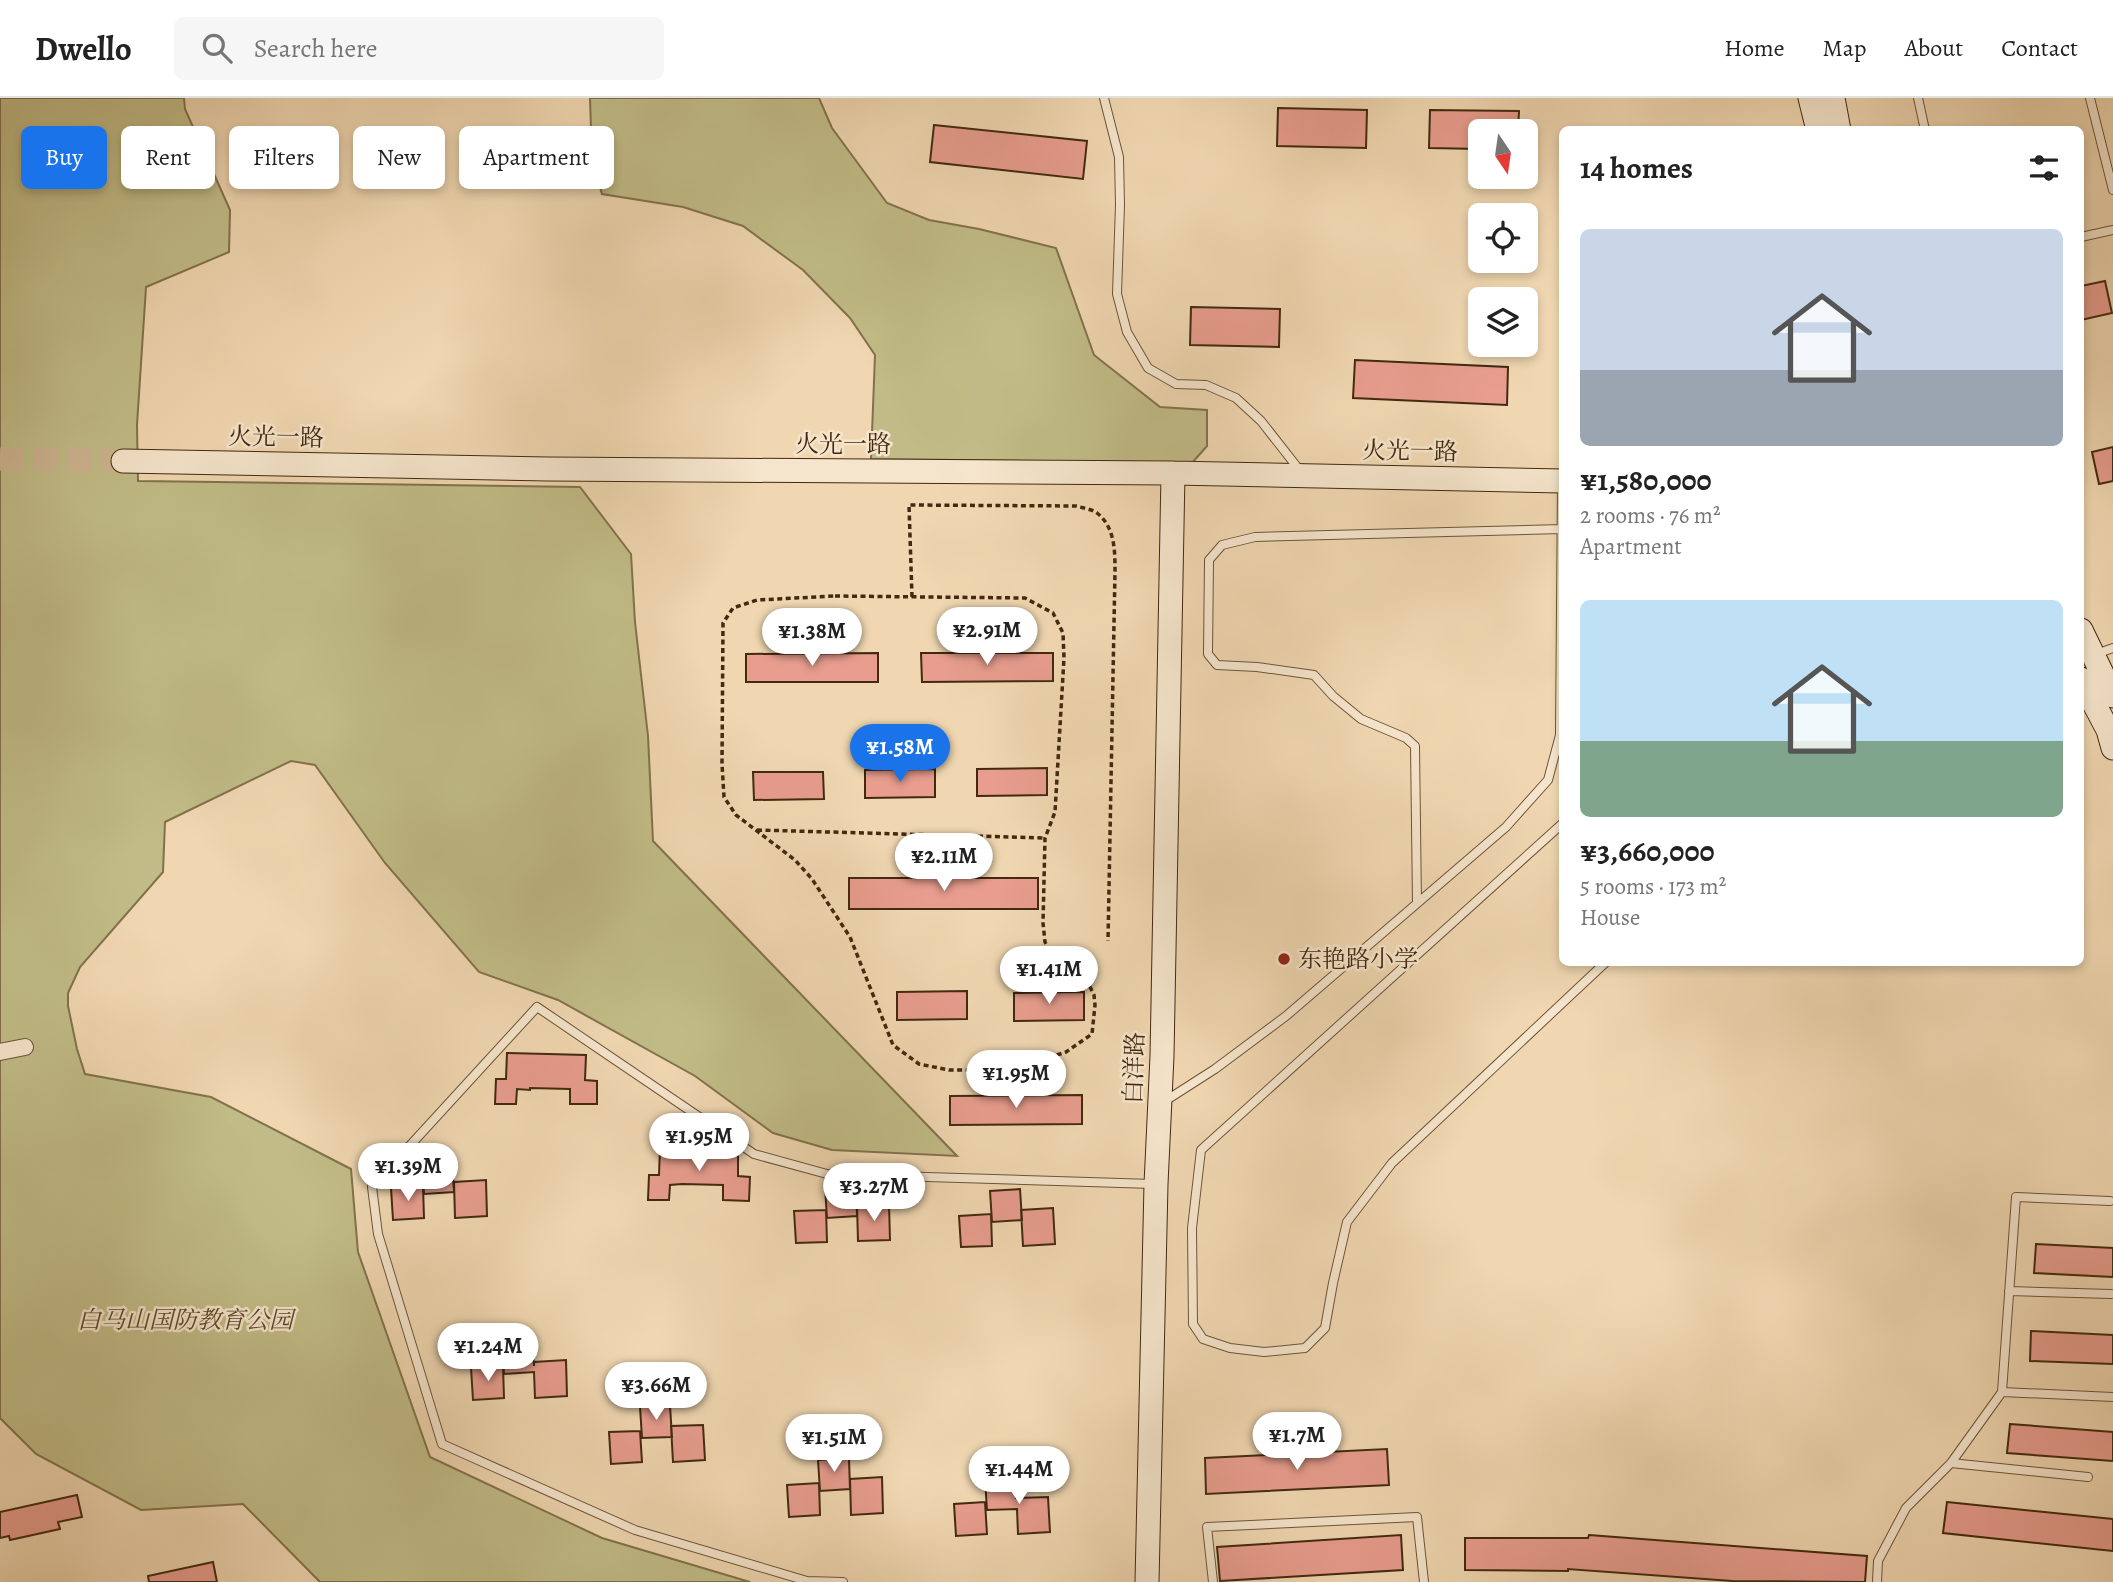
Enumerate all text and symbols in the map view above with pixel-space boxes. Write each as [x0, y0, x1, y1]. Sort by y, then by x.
search box [174, 17, 664, 80]
text: Dwello [35, 26, 132, 71]
icon: search [198, 29, 236, 67]
text: Search here [254, 31, 377, 66]
text: Home [1724, 32, 1785, 64]
text: Map [1823, 32, 1867, 64]
text: About [1905, 32, 1963, 64]
text: Contact [2001, 32, 2078, 64]
north arrow [1468, 119, 1538, 189]
map controls [1468, 119, 1538, 357]
chip: Buy [21, 126, 107, 189]
chip: Rent [121, 126, 215, 189]
chip: Filters [229, 126, 339, 189]
chip: New [353, 126, 445, 189]
chip: Apartment [459, 126, 614, 189]
text: 14 homes [1580, 148, 1693, 188]
icon: filters [2025, 149, 2063, 187]
button: locate [1468, 203, 1538, 273]
icon: home [1759, 275, 1885, 401]
button: layers [1468, 287, 1538, 357]
street label: 火光一路 [228, 420, 324, 454]
street label: 火光一路 [795, 428, 891, 460]
street label: 火光一路 [1362, 434, 1458, 468]
text: ¥1,580,000 [1580, 460, 1712, 500]
text: 2 rooms · 76 m² [1580, 500, 1721, 531]
text: Apartment [1580, 531, 1682, 562]
pin: ¥1.38M [755, 608, 869, 668]
pin: ¥2.91M [930, 608, 1044, 667]
text: ¥2.91M [953, 614, 1021, 645]
text: ¥1.38M [778, 615, 846, 646]
icon: home [1759, 646, 1885, 772]
pin: ¥1.58M [843, 724, 957, 784]
text: ¥1.58M [866, 731, 934, 762]
text: ¥3,660,000 [1580, 831, 1715, 871]
pin: ¥2.11M [887, 834, 1001, 893]
text: ¥2.11M [911, 840, 977, 871]
text: 5 rooms · 173 m² [1580, 871, 1726, 902]
text: House [1580, 902, 1640, 933]
place label: 东艳路小学 [1298, 943, 1418, 975]
pin: ¥1.41M [992, 946, 1106, 1006]
marker: 东艳路小学 [1276, 951, 1292, 967]
text: ¥1.41M [1016, 953, 1082, 984]
street label: 白洋路 [1117, 1031, 1151, 1105]
pin: ¥1.95M [959, 1051, 1073, 1110]
text: ¥1.95M [982, 1057, 1050, 1088]
pin: ¥1.95M [642, 1114, 756, 1173]
text: ¥1.95M [665, 1120, 733, 1151]
pin: ¥1.39M [351, 1144, 465, 1203]
text: ¥1.39M [374, 1150, 442, 1181]
pin: ¥3.27M [817, 1164, 931, 1223]
text: ¥3.27M [839, 1170, 909, 1201]
park label: 白马山国防教育公园 [77, 1304, 297, 1336]
pin: ¥1.24M [431, 1324, 545, 1383]
text: ¥1.24M [453, 1330, 523, 1361]
pin: ¥3.66M [599, 1362, 713, 1422]
text: ¥3.66M [621, 1369, 691, 1400]
pin: ¥1.7M [1248, 1412, 1346, 1472]
pin: ¥1.51M [777, 1414, 891, 1474]
text: ¥1.7M [1269, 1419, 1325, 1450]
text: ¥1.51M [801, 1421, 867, 1452]
pin: ¥1.44M [962, 1446, 1076, 1506]
text: ¥1.44M [985, 1453, 1053, 1484]

